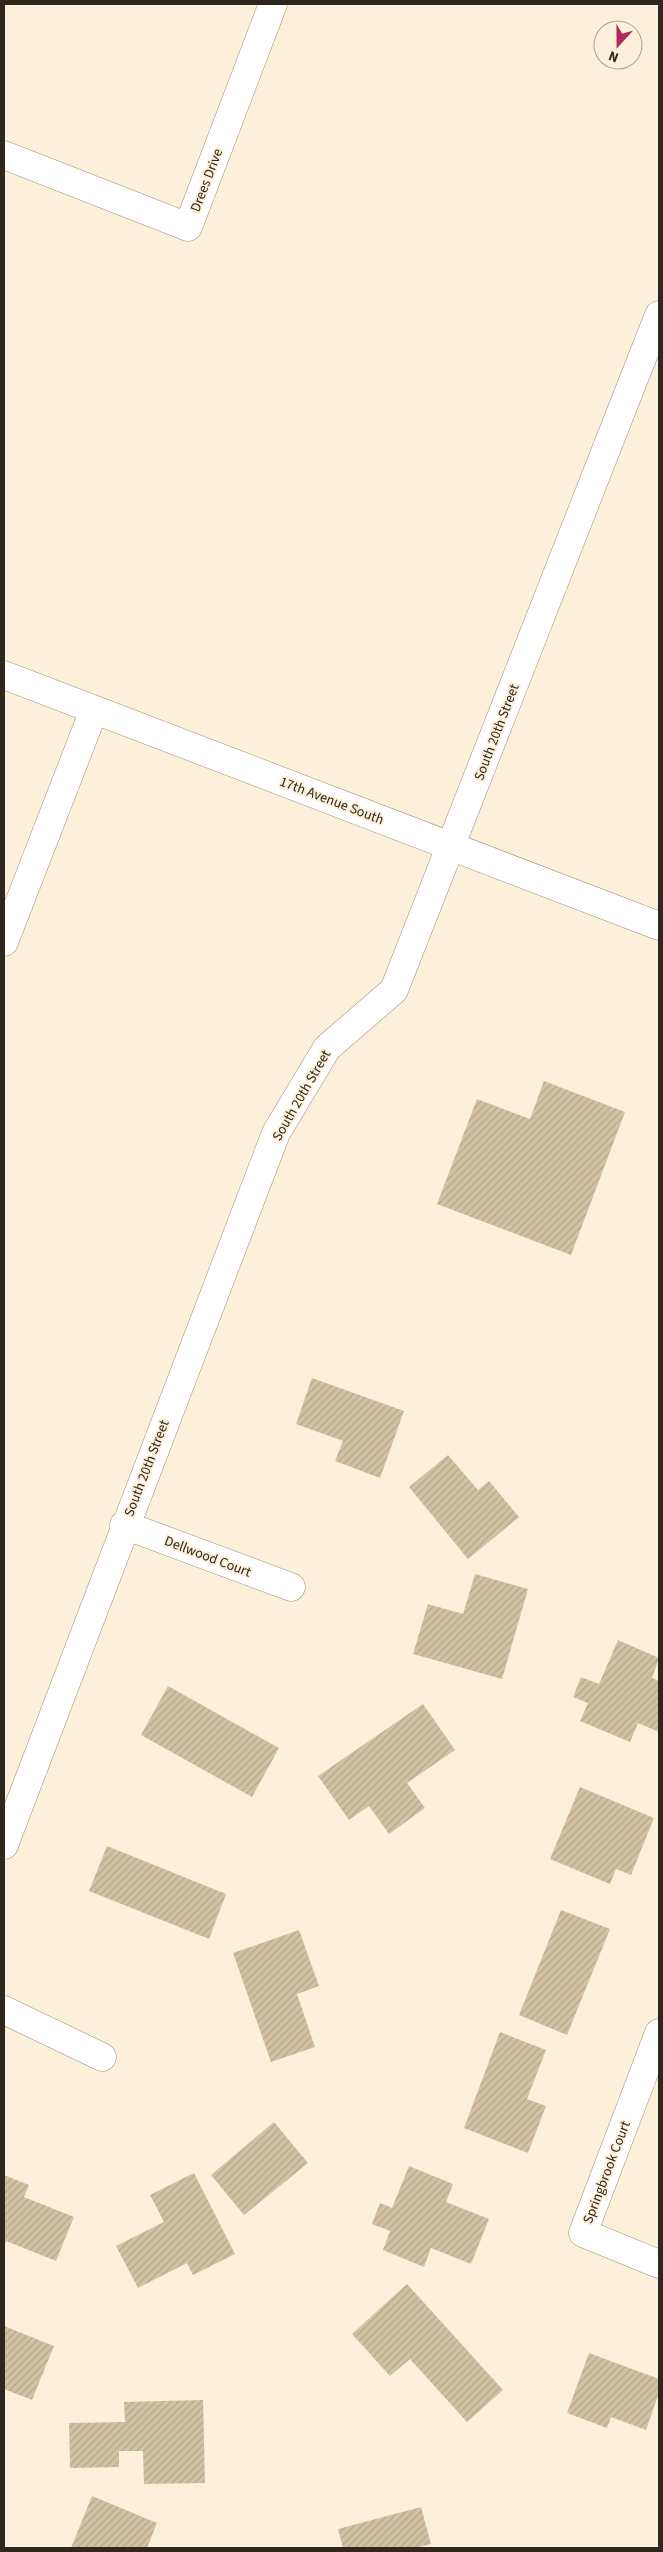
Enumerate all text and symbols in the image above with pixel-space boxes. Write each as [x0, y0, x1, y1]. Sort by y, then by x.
north arrow [593, 20, 643, 70]
text: N [606, 45, 622, 67]
street label: Drees Drive [186, 146, 228, 215]
street label: South 20th Street [469, 681, 525, 784]
street label: 17th Avenue South [277, 772, 387, 830]
street label: South 20th Street [268, 1046, 336, 1145]
street label: South 20th Street [119, 1417, 175, 1520]
street label: Dellwood Court [161, 1531, 254, 1583]
street label: Springbrook Court [578, 2118, 636, 2227]

